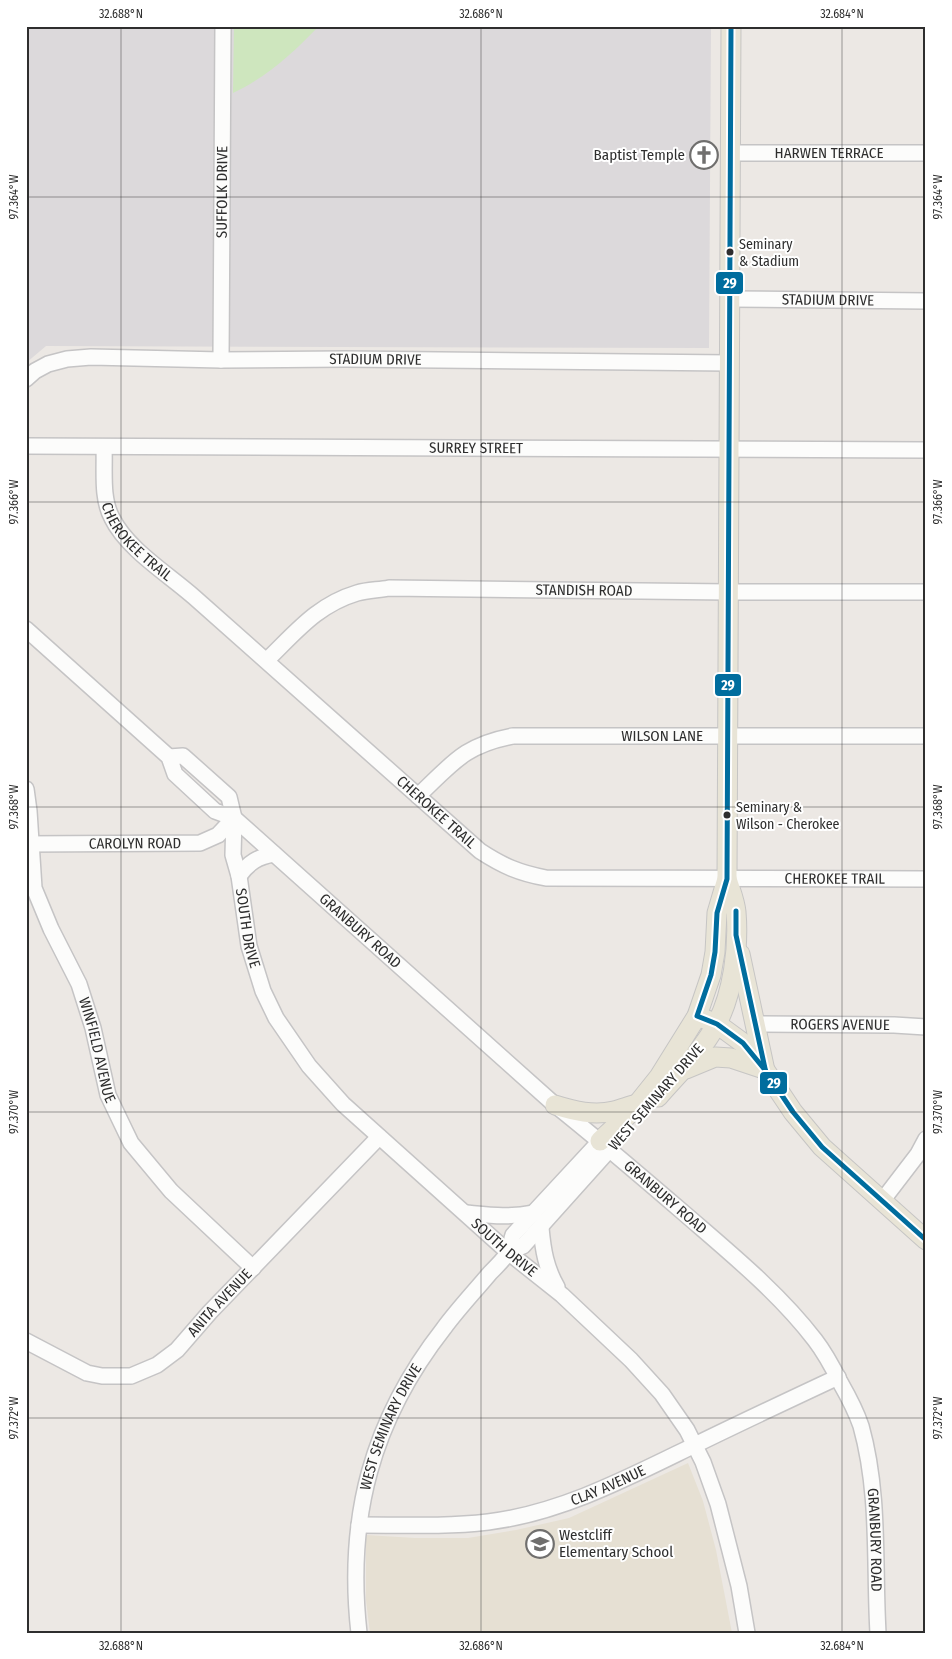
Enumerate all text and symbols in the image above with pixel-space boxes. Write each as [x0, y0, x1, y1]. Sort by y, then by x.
text: 32.688°N [99, 7, 143, 21]
text: 32.686°N [459, 7, 503, 21]
text: 32.684°N [820, 7, 864, 21]
church icon: Baptist Temple [689, 140, 719, 170]
street label: HARWEN TERRACE [775, 144, 883, 162]
street label: SUFFOLK DRIVE [213, 146, 231, 238]
place label: Baptist Temple [594, 146, 685, 164]
text: 97.364°W [7, 175, 21, 219]
text: 97.364°W [931, 175, 945, 219]
place label: Seminary & Stadium [739, 236, 799, 270]
marker: Seminary & Stadium [725, 247, 735, 257]
line badge: 29 [715, 271, 744, 295]
text: 29 [722, 275, 737, 292]
street label: STADIUM DRIVE [782, 291, 874, 309]
street label: STADIUM DRIVE [329, 350, 422, 369]
street label: SURREY STREET [429, 439, 523, 457]
text: 97.366°W [7, 479, 21, 525]
text: 97.366°W [931, 479, 945, 525]
street label: CHEROKEE TRAIL [98, 500, 176, 585]
street label: STANDISH ROAD [535, 581, 633, 600]
line badge: 29 [714, 673, 742, 697]
text: 29 [720, 677, 735, 694]
street label: WILSON LANE [621, 727, 703, 745]
street label: CHEROKEE TRAIL [393, 772, 480, 853]
text: 97.368°W [7, 784, 21, 830]
text: 97.368°W [931, 784, 945, 830]
place label: Seminary & Wilson - Cherokee [736, 799, 840, 833]
marker: Seminary & Wilson - Cherokee [722, 810, 732, 820]
street label: CAROLYN ROAD [89, 834, 181, 853]
street label: CHEROKEE TRAIL [785, 870, 885, 888]
street label: SOUTH DRIVE [232, 887, 264, 970]
street label: GRANBURY ROAD [316, 890, 405, 972]
street label: WINFIELD AVENUE [75, 995, 119, 1106]
street label: ROGERS AVENUE [790, 1015, 890, 1034]
street label: WEST SEMINARY DRIVE [605, 1040, 707, 1154]
line badge: 29 [759, 1071, 788, 1095]
text: 29 [766, 1075, 781, 1092]
text: 97.370°W [7, 1090, 21, 1134]
text: 97.370°W [931, 1090, 945, 1134]
street label: GRANBURY ROAD [620, 1157, 710, 1238]
street label: SOUTH DRIVE [468, 1214, 541, 1281]
street label: ANITA AVENUE [184, 1265, 256, 1340]
street label: WEST SEMINARY DRIVE [356, 1360, 425, 1492]
text: 97.372°W [7, 1396, 21, 1440]
text: 97.372°W [931, 1396, 945, 1440]
street label: CLAY AVENUE [568, 1461, 648, 1510]
street label: GRANBURY ROAD [863, 1487, 886, 1592]
place label: Westcliff Elementary School [559, 1526, 673, 1561]
school or university icon: Westcliff Elementary School [525, 1529, 555, 1559]
text: 32.688°N [99, 1639, 143, 1653]
text: 32.686°N [459, 1639, 503, 1653]
text: 32.684°N [820, 1639, 864, 1653]

